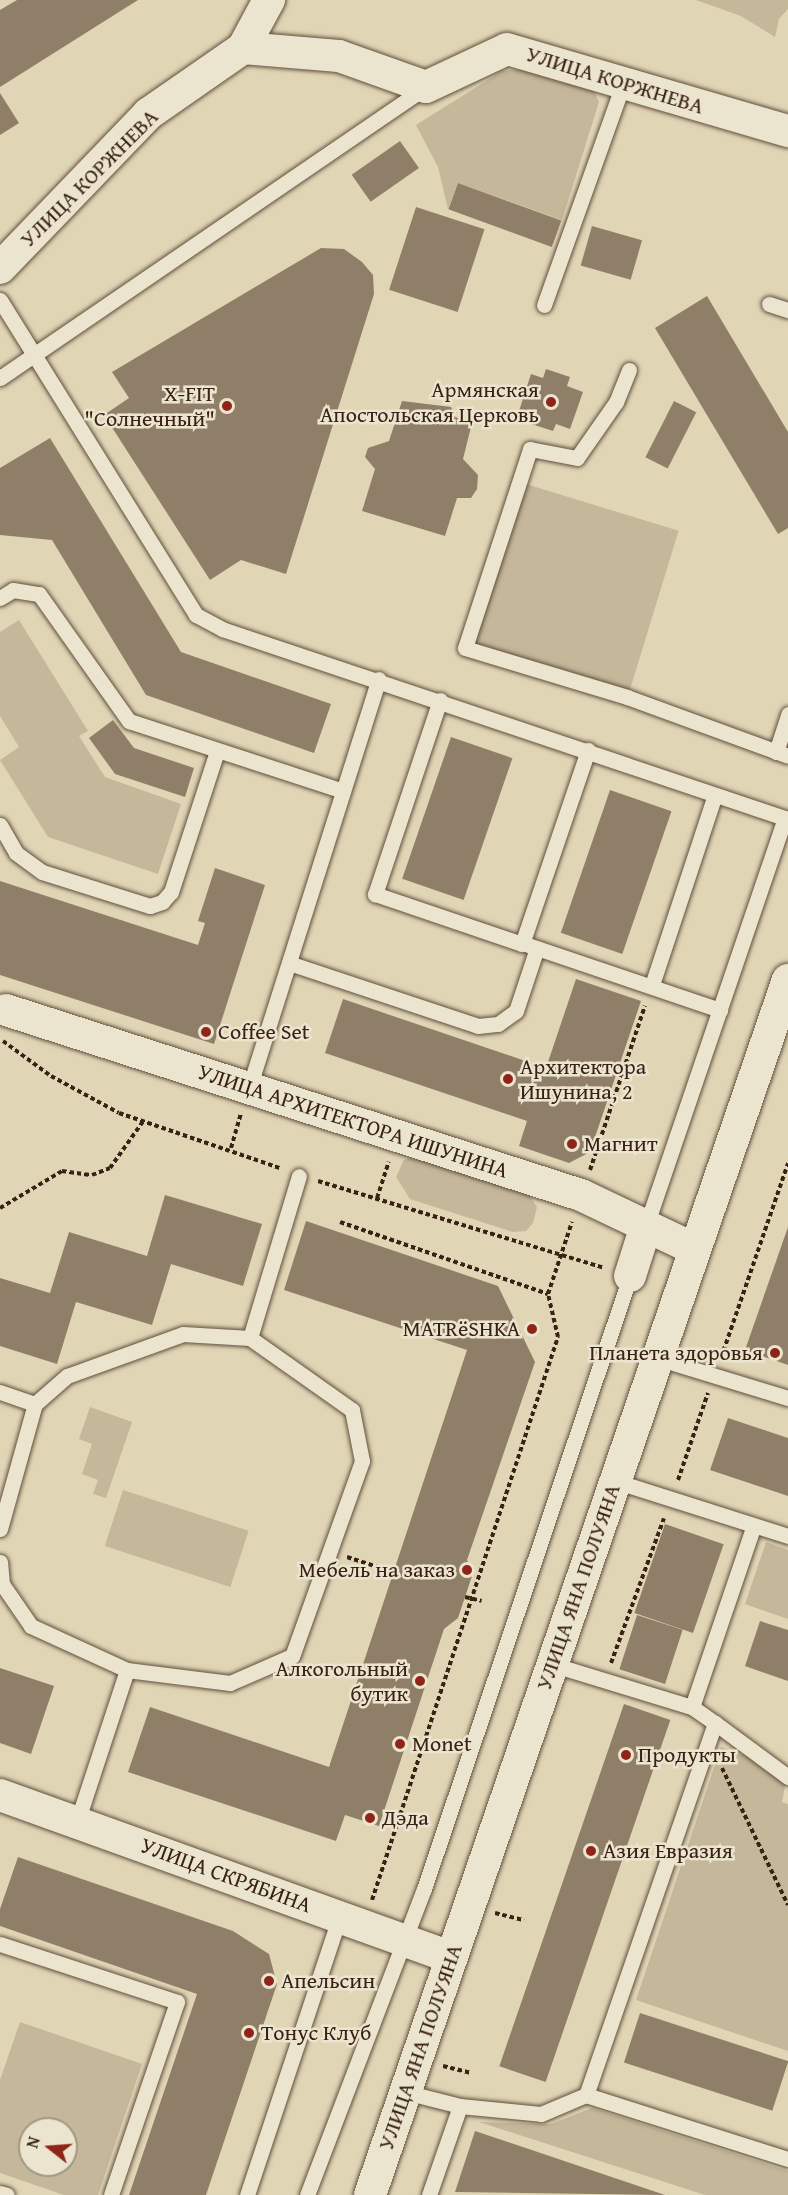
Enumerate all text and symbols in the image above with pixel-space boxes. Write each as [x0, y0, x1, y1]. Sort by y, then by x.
street label: УЛИЦА КОРЖНЕВА [523, 40, 707, 120]
street label: УЛИЦА КОРЖНЕВА [14, 103, 164, 253]
place label: Армянская Апостольская Церковь [320, 376, 539, 428]
place label: X-FIT "Солнечный" [84, 380, 215, 432]
marker: Армянская Апостольская Церковь [544, 395, 558, 409]
marker: X-FIT "Солнечный" [220, 399, 234, 413]
place label: Coffee Set [218, 1019, 310, 1045]
marker: Coffee Set [199, 1025, 213, 1039]
place label: Архитектора Ишунина, 2 [520, 1053, 646, 1104]
street label: УЛИЦА АРХИТЕКТОРА ИШУНИНА [194, 1058, 512, 1184]
marker: Архитектора Ишунина, 2 [501, 1072, 515, 1086]
place label: Магнит [584, 1131, 658, 1157]
marker: Магнит [565, 1137, 579, 1151]
place label: MATRёSHKA [403, 1316, 520, 1342]
marker: MATRёSHKA [525, 1322, 539, 1336]
place label: Планета здоровья [589, 1340, 763, 1366]
marker: Планета здоровья [768, 1346, 782, 1360]
street label: УЛИЦА ЯНА ПОЛУЯНА [530, 1481, 626, 1693]
place label: Мебель на заказ [299, 1557, 455, 1583]
marker: Мебель на заказ [460, 1563, 474, 1577]
place label: Алкогольный бутик [276, 1655, 408, 1706]
marker: Алкогольный бутик [413, 1674, 427, 1688]
place label: Monet [412, 1731, 472, 1757]
marker: Monet [393, 1737, 407, 1751]
place label: Продукты [638, 1742, 736, 1768]
marker: Продукты [619, 1748, 633, 1762]
place label: Дэда [382, 1805, 429, 1831]
marker: Дэда [363, 1811, 377, 1825]
street label: УЛИЦА СКРЯБИНА [137, 1832, 315, 1918]
place label: Азия Евразия [603, 1838, 733, 1864]
marker: Азия Евразия [584, 1844, 598, 1858]
street label: УЛИЦА ЯНА ПОЛУЯНА [372, 1941, 468, 2153]
place label: Апельсин [281, 1968, 375, 1994]
marker: Апельсин [262, 1974, 276, 1988]
place label: Тонус Клуб [261, 2020, 371, 2046]
marker: Тонус Клуб [242, 2026, 256, 2040]
north arrow [18, 2117, 78, 2177]
text: N [20, 2134, 46, 2151]

